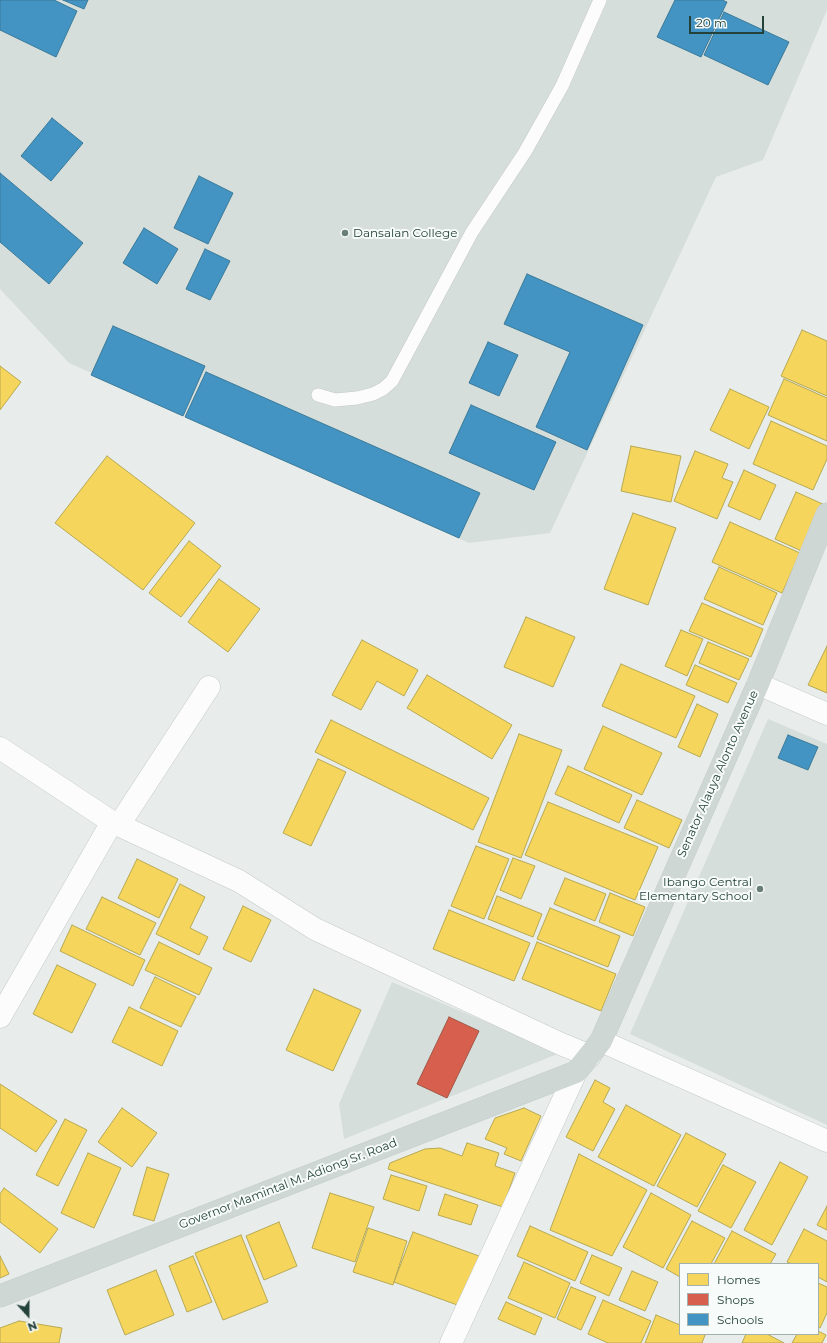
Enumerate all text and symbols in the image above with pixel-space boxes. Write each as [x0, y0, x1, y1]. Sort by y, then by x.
scale bar [691, 8, 766, 34]
text: 20 m [696, 15, 727, 30]
place label: Dansalan College [353, 226, 458, 240]
marker: Dansalan College [340, 228, 350, 238]
street label: Senator Alauya Alonto Avenue [675, 688, 761, 860]
place label: Ibango Central Elementary School [639, 875, 752, 903]
marker: Ibango Central Elementary School [755, 884, 765, 894]
street label: Governor Mamintal M. Adiong Sr. Road [177, 1136, 399, 1232]
legend [679, 1263, 819, 1335]
text: Homes [717, 1272, 760, 1287]
text: Shops [717, 1292, 754, 1307]
north arrow [8, 1295, 48, 1335]
text: Schools [717, 1312, 763, 1327]
text: N [26, 1318, 39, 1334]

